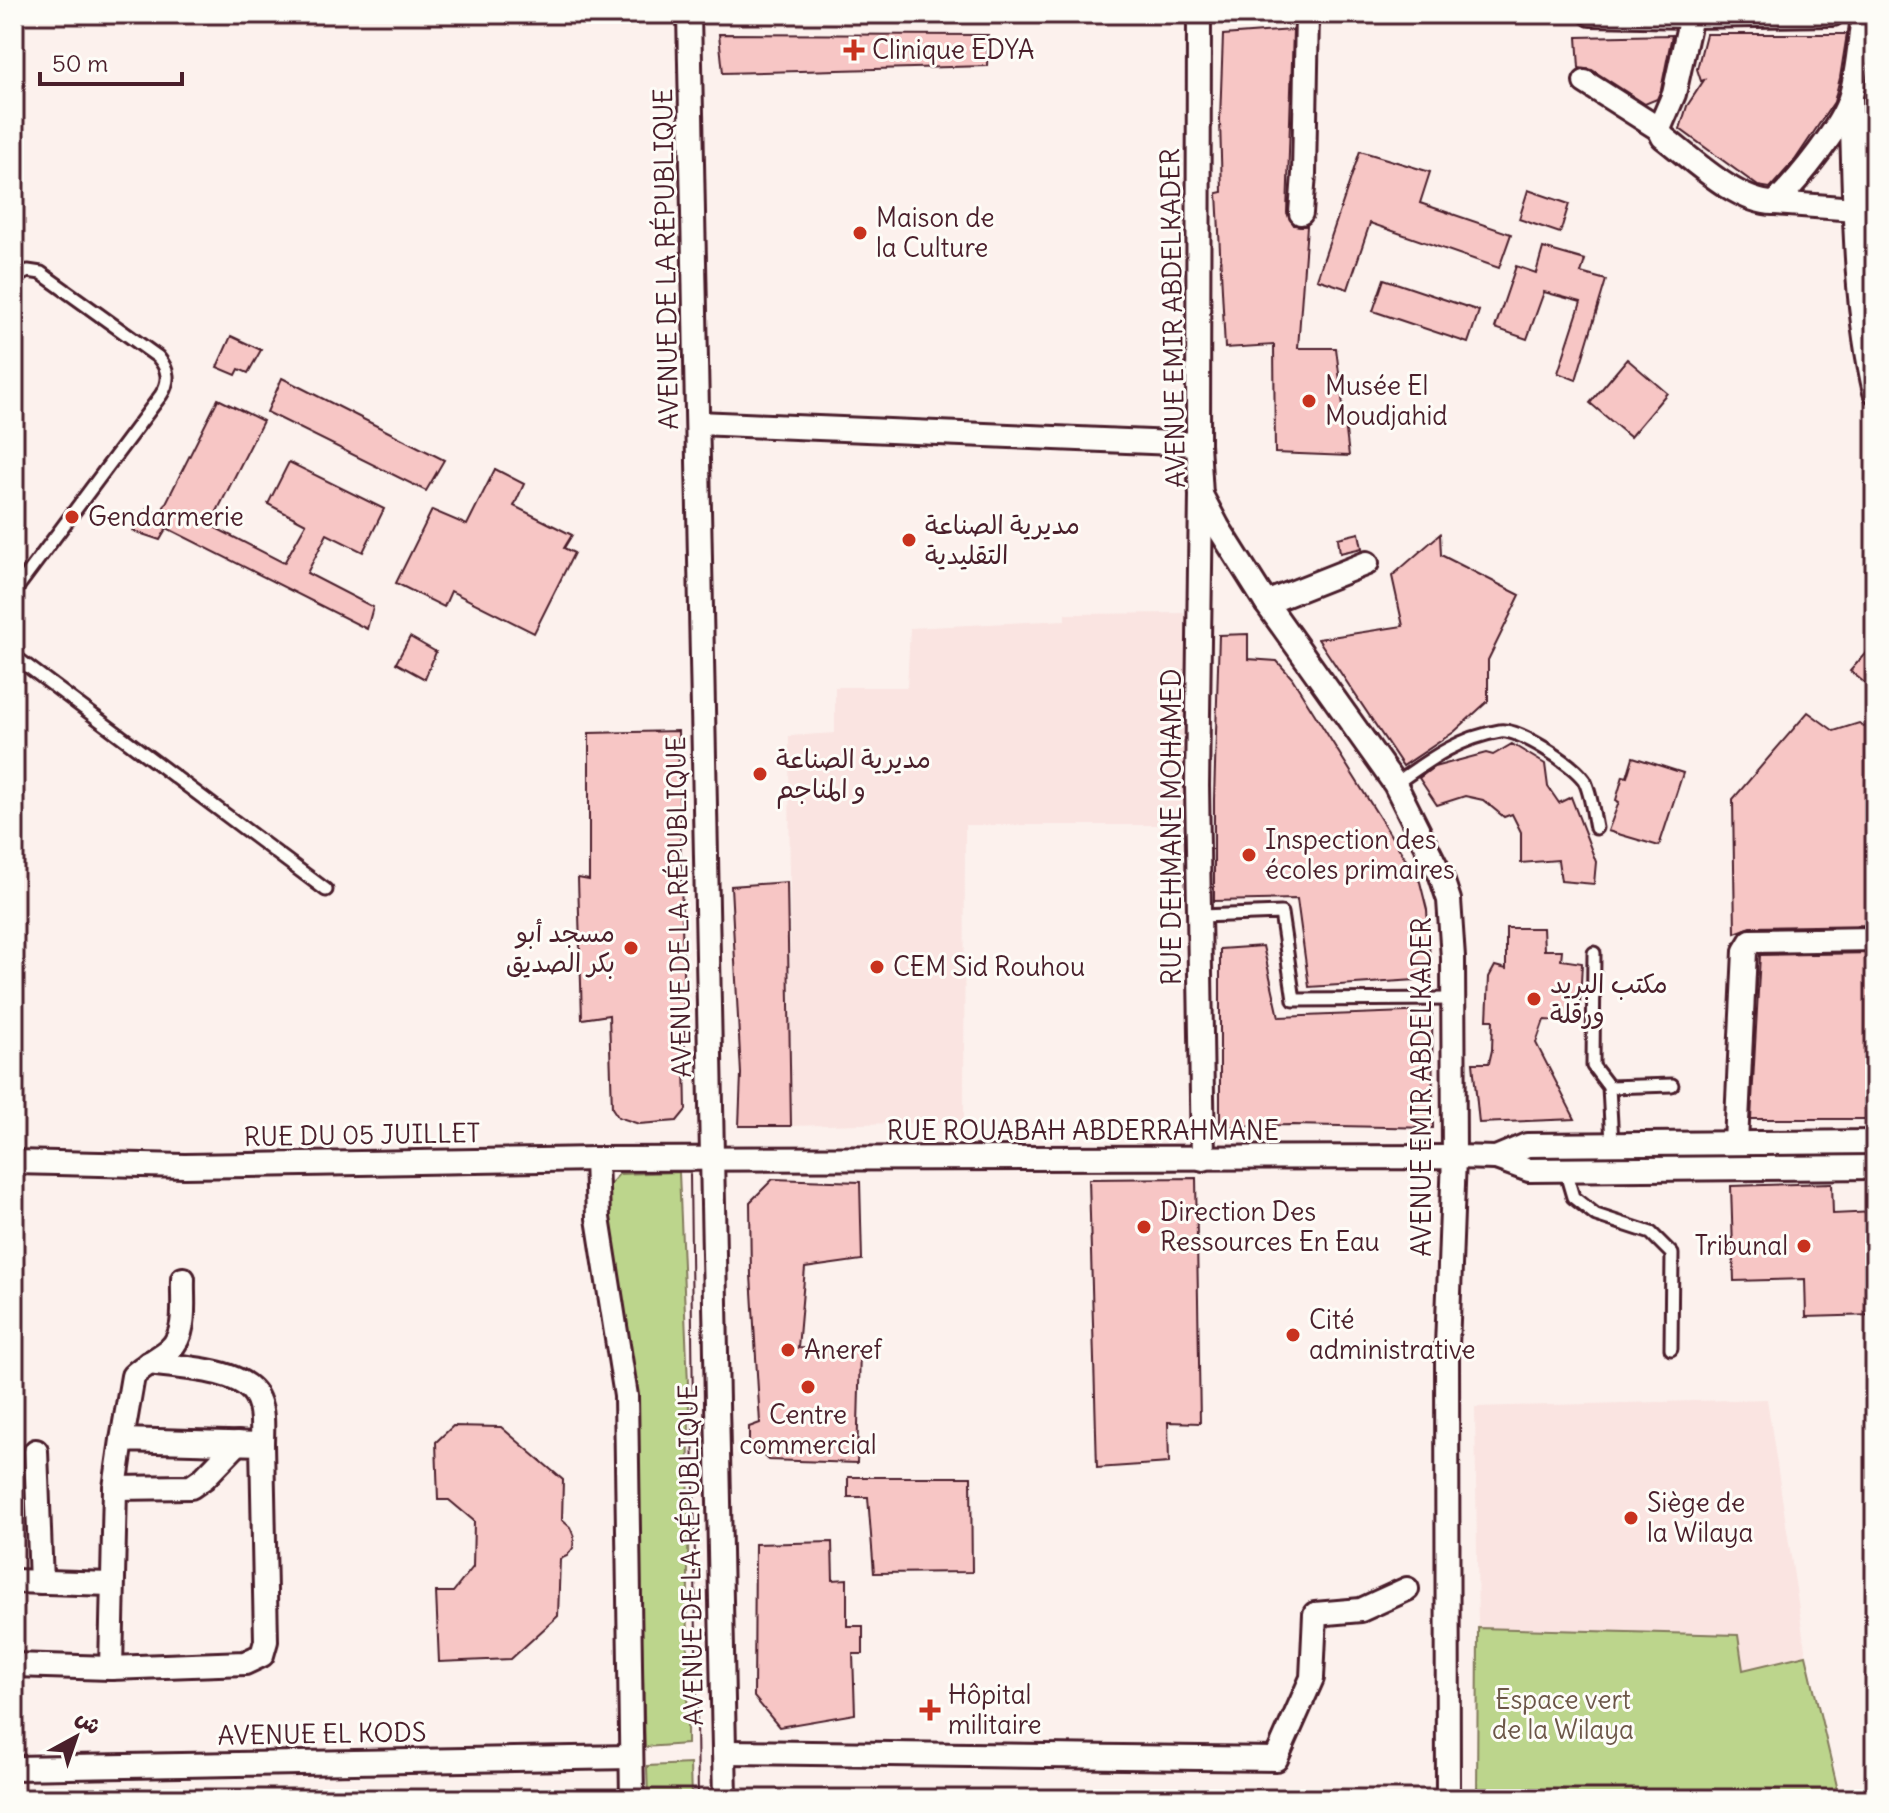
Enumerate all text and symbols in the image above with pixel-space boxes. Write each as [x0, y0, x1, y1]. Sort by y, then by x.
place label: Clinique EDYA [872, 33, 1035, 66]
scale bar [40, 36, 182, 86]
marker: Clinique EDYA [843, 39, 865, 61]
text: 50 m [52, 48, 108, 78]
street label: AVENUE DE LA RÉPUBLIQUE [645, 88, 685, 430]
street label: AVENUE EMIR ABDELKADER [1153, 148, 1192, 488]
place label: Maison de la Culture [876, 201, 994, 264]
marker: Maison de la Culture [851, 224, 869, 242]
place label: Musée El Moudjahid [1325, 369, 1448, 432]
marker: Musée El Moudjahid [1300, 392, 1318, 410]
place label: Gendarmerie [88, 500, 244, 533]
marker: Gendarmerie [63, 508, 81, 526]
place label: مديرية الصناعة التقليدية [925, 508, 1080, 571]
marker: مديرية الصناعة التقليدية [900, 531, 918, 549]
street label: RUE DEHMANE MOHAMED [1155, 669, 1188, 985]
street label: AVENUE DE LA RÉPUBLIQUE [658, 736, 698, 1078]
place label: مديرية الصناعة و المناجم [776, 742, 931, 809]
marker: مديرية الصناعة و المناجم [751, 765, 769, 783]
place label: Inspection des écoles primaires [1265, 823, 1455, 886]
marker: Inspection des écoles primaires [1240, 846, 1258, 864]
place label: مسجد أبو بكر الصديق [506, 916, 615, 979]
street label: AVENUE EMIR ABDELKADER [1405, 917, 1438, 1257]
marker: مسجد أبو بكر الصديق [622, 939, 640, 957]
place label: CEM Sid Rouhou [893, 950, 1085, 983]
marker: CEM Sid Rouhou [868, 958, 886, 976]
place label: مكتب البريد ورقلة [1550, 967, 1668, 1030]
marker: مكتب البريد ورقلة [1525, 990, 1543, 1008]
street label: RUE ROUABAH ABDERRAHMANE [887, 1114, 1279, 1147]
street label: RUE DU 05 JUILLET [244, 1116, 480, 1153]
place label: Direction Des Ressources En Eau [1160, 1195, 1380, 1258]
marker: Direction Des Ressources En Eau [1135, 1218, 1153, 1236]
place label: Tribunal [1694, 1229, 1788, 1262]
marker: Tribunal [1795, 1237, 1813, 1255]
place label: Cité administrative [1309, 1303, 1476, 1366]
marker: Cité administrative [1284, 1326, 1302, 1344]
place label: Aneref [804, 1333, 883, 1366]
marker: Aneref [779, 1341, 797, 1359]
marker: Centre commercial [799, 1378, 817, 1396]
street label: AVENUE DE LA RÉPUBLIQUE [670, 1384, 710, 1726]
place label: Centre commercial [739, 1398, 877, 1461]
place label: Siège de la Wilaya [1647, 1486, 1753, 1549]
marker: Siège de la Wilaya [1622, 1509, 1640, 1527]
place label: Hôpital militaire [948, 1678, 1042, 1741]
park label: Espace vert de la Wilaya [1492, 1683, 1634, 1746]
north arrow [36, 1697, 116, 1777]
marker: Hôpital militaire [919, 1699, 941, 1721]
text: ش [71, 1703, 107, 1740]
street label: AVENUE EL KODS [217, 1715, 427, 1752]

